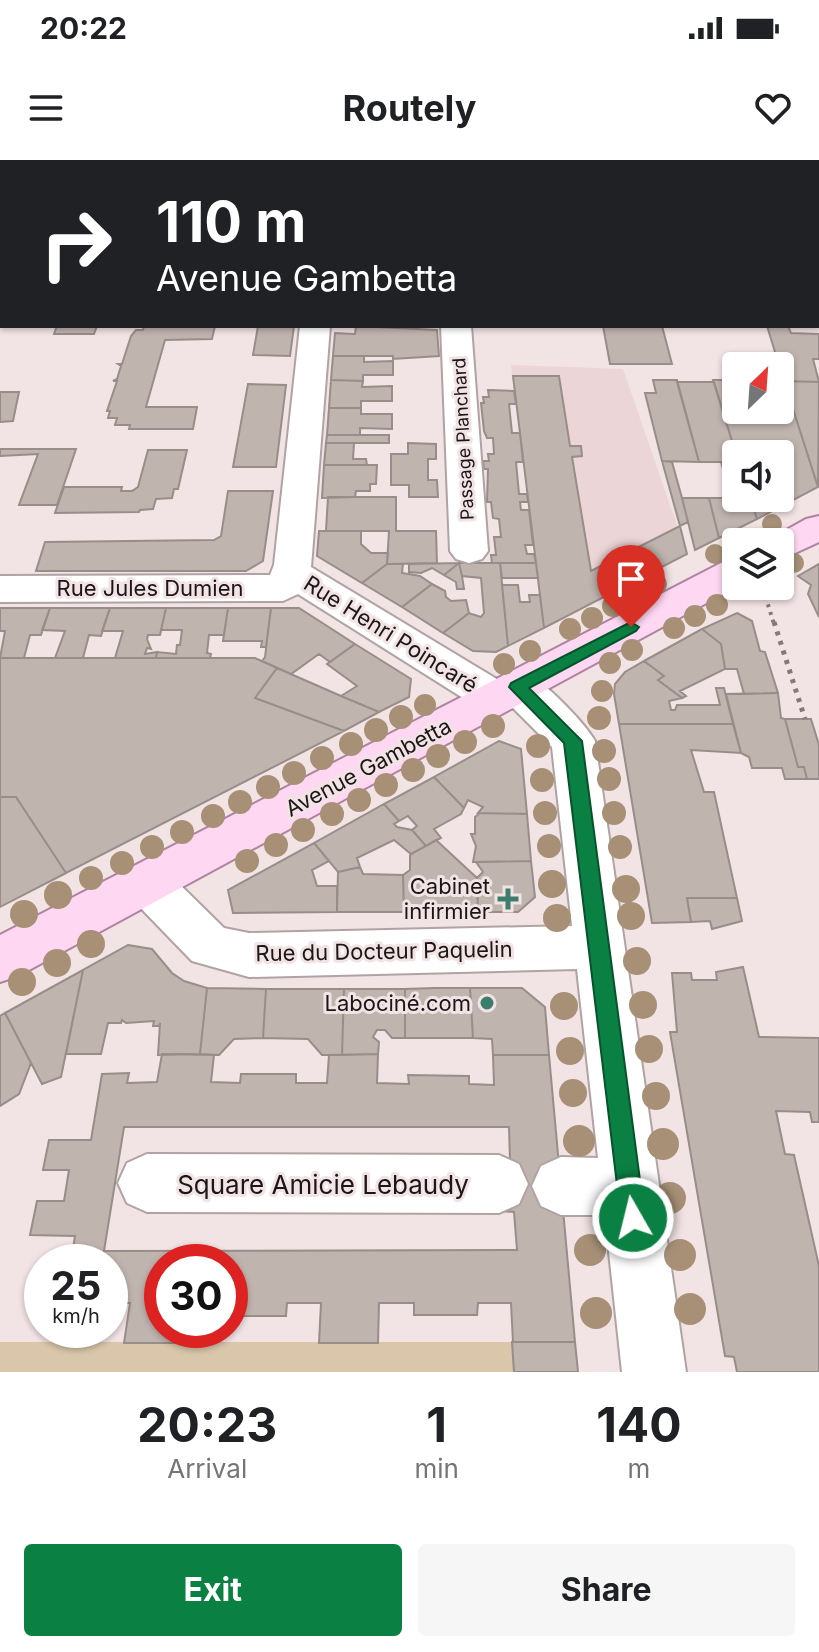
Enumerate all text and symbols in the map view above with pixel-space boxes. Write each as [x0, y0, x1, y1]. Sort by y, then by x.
text: 20:22 [40, 10, 127, 46]
icon: menu [24, 86, 68, 130]
text: Routely [343, 86, 476, 130]
icon: heart [751, 86, 795, 130]
text: 110 m [156, 188, 306, 256]
icon: right [24, 192, 128, 296]
text: Avenue Gambetta [156, 256, 457, 300]
north arrow [722, 352, 794, 424]
map controls [722, 352, 794, 600]
street label: Passage Planchard [448, 357, 478, 521]
button: sound [722, 440, 794, 512]
button: layers [722, 528, 794, 600]
pin [597, 545, 665, 627]
icon: arrive [609, 557, 653, 601]
street label: Rue Henri Poincaré [299, 570, 483, 698]
street label: Rue Jules Dumien [56, 575, 244, 601]
street label: Avenue Gambetta [281, 712, 455, 822]
place label: Cabinet infirmier [404, 873, 490, 924]
marker: Cabinet infirmier [497, 888, 519, 910]
street label: Rue du Docteur Paquelin [255, 936, 513, 966]
place label: Labociné.com [324, 990, 471, 1016]
marker: Labociné.com [478, 994, 496, 1012]
street label: Square Amicie Lebaudy [177, 1169, 469, 1200]
position arrow [591, 1176, 675, 1260]
speed limit sign: 30 [144, 1244, 248, 1348]
text: 25 [51, 1261, 101, 1310]
text: km/h [52, 1304, 100, 1328]
text: 20:23 [137, 1395, 277, 1454]
text: 1 [426, 1395, 447, 1454]
text: 140 [596, 1395, 682, 1454]
text: Arrival [167, 1453, 247, 1484]
text: min [414, 1453, 459, 1484]
text: m [628, 1453, 650, 1484]
button: Exit [24, 1544, 402, 1636]
button: Share [418, 1544, 795, 1636]

